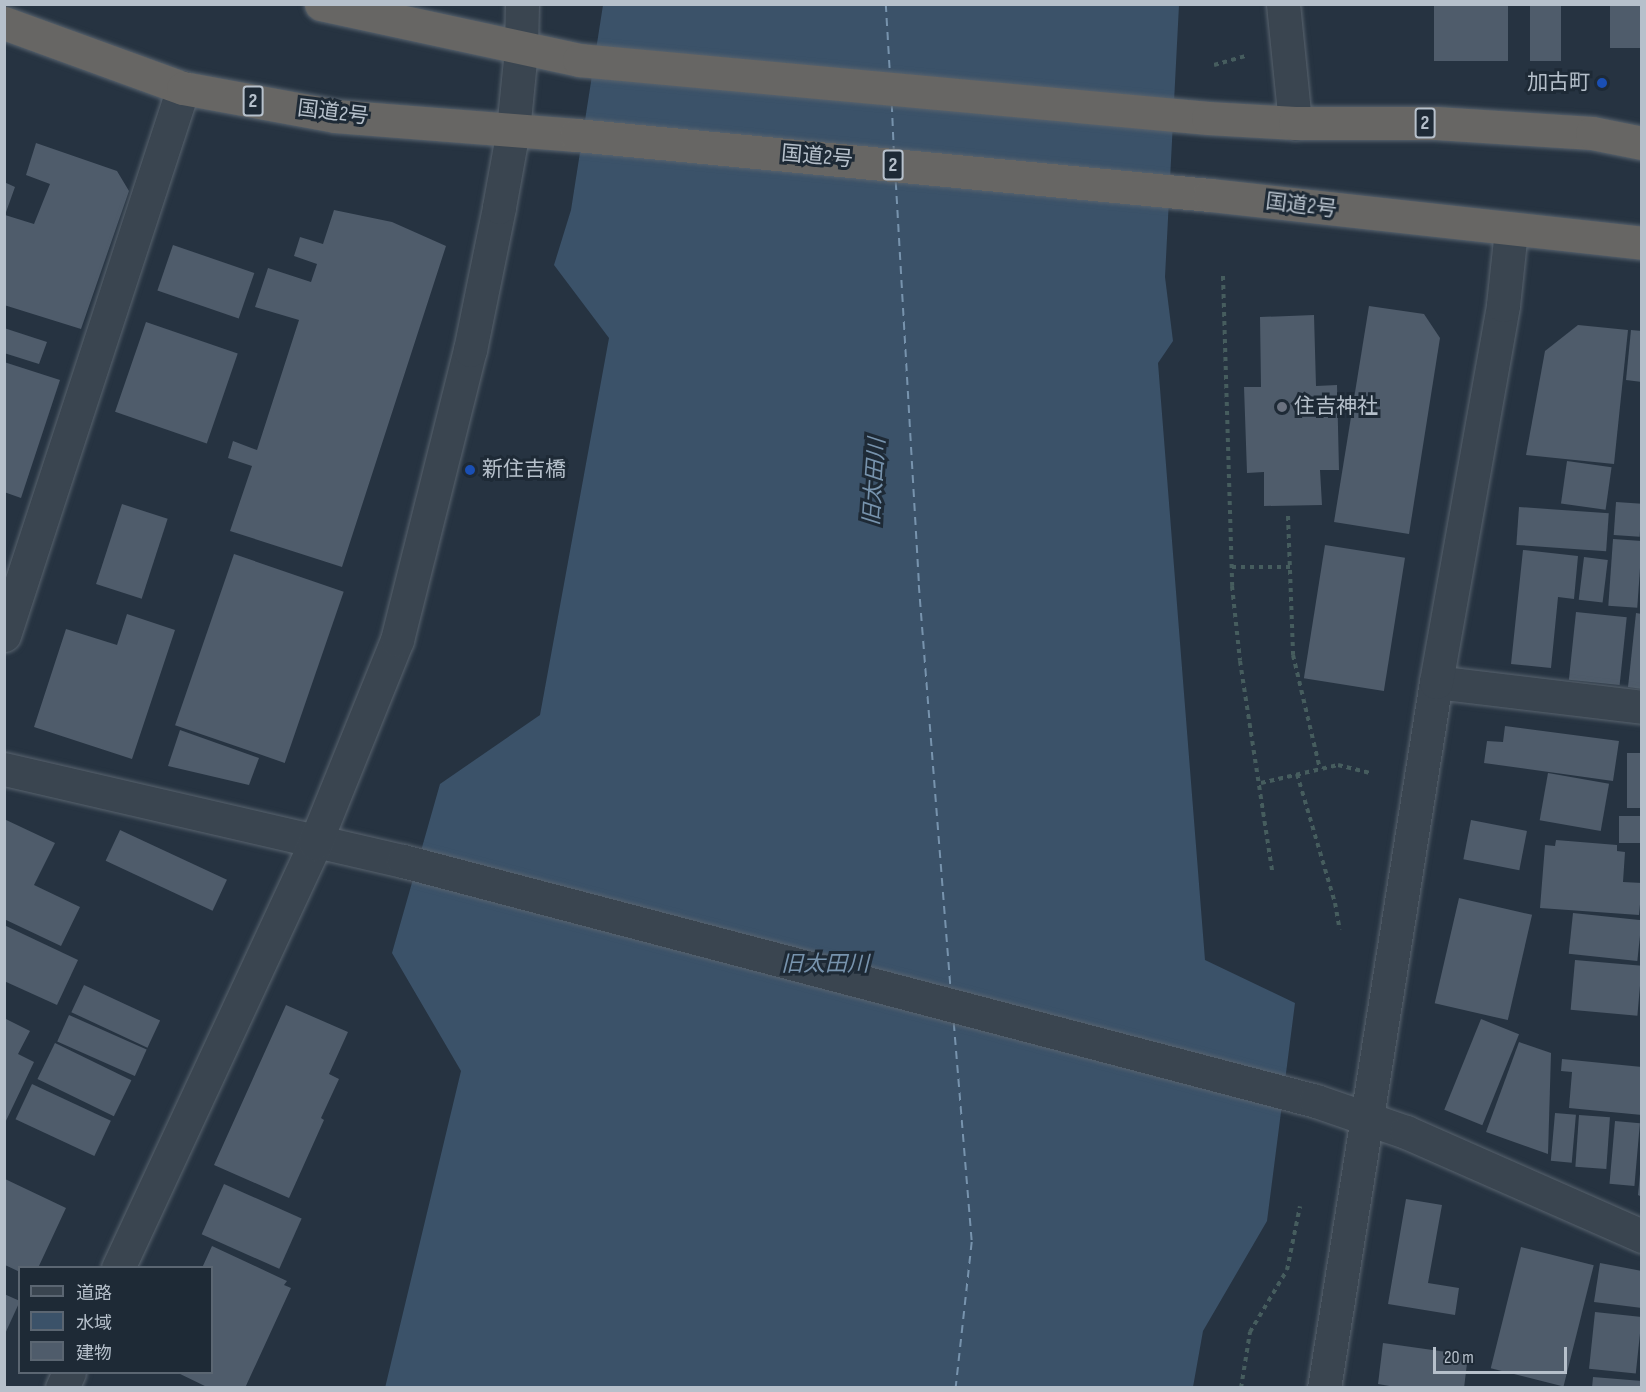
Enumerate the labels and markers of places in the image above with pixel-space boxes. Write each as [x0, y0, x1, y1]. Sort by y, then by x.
place label: 加古町 [1527, 70, 1590, 96]
marker: 加古町 [1595, 76, 1609, 90]
place label: 住吉神社 [1294, 394, 1378, 420]
marker: 住吉神社 [1275, 400, 1289, 414]
place label: 新住吉橋 [482, 457, 566, 483]
marker: 新住吉橋 [463, 463, 477, 477]

